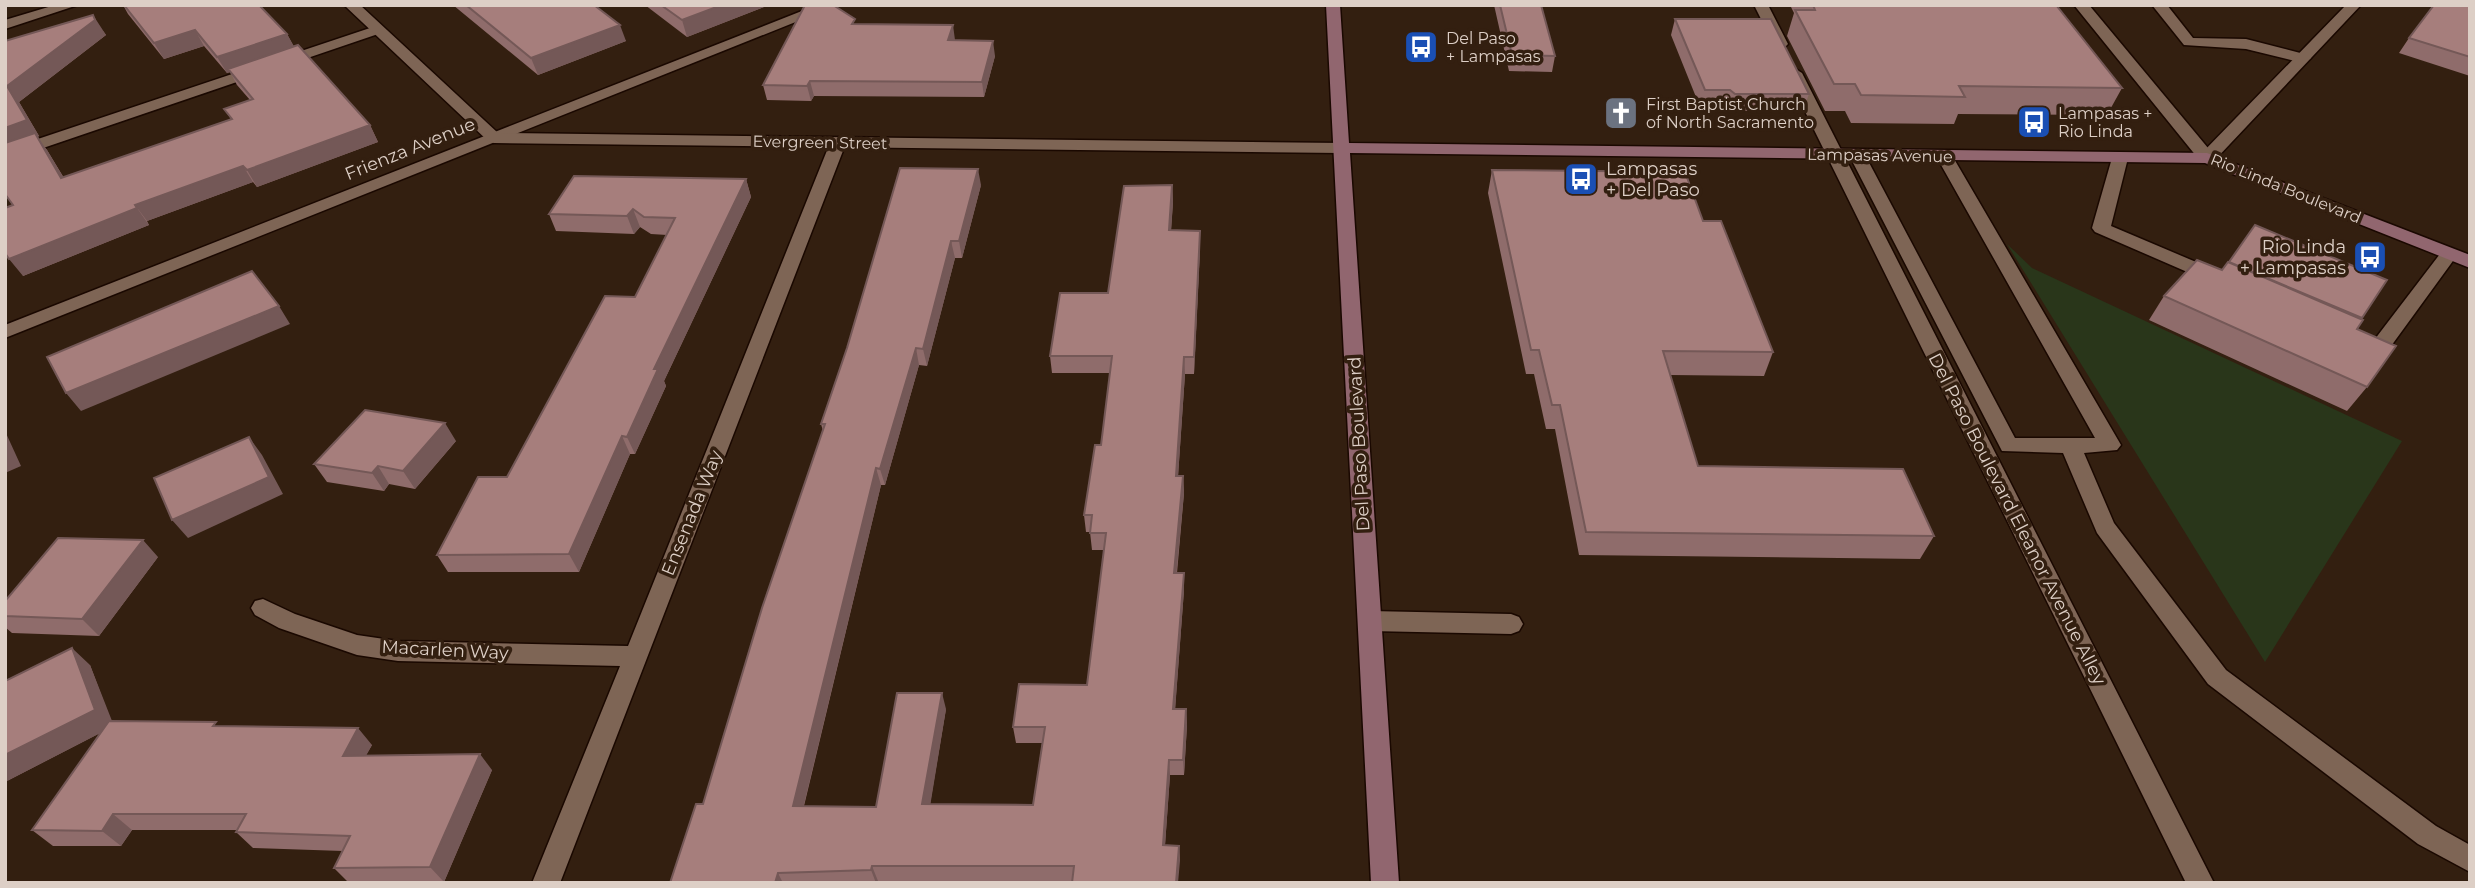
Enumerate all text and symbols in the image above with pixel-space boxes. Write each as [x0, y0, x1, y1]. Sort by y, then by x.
bus stop icon: Del Paso + Lampasas [1402, 28, 1440, 66]
place label: Del Paso + Lampasas [1446, 29, 1541, 66]
church icon: First Baptist Church of North Sacramento [1602, 94, 1640, 132]
place label: First Baptist Church of North Sacramento [1646, 95, 1814, 132]
bus stop icon: Lampasas + Rio Linda [2015, 103, 2053, 141]
place label: Lampasas + Rio Linda [2058, 104, 2153, 141]
street label: Frienza Avenue [342, 113, 479, 185]
street label: Evergreen Street [752, 132, 888, 153]
street label: Lampasas Avenue [1807, 145, 1953, 166]
street label: Rio Linda Boulevard [2208, 150, 2364, 227]
place label: Lampasas + Del Paso [1606, 158, 1700, 201]
bus stop icon: Lampasas + Del Paso [1562, 160, 1600, 198]
place label: Rio Linda + Lampasas [2240, 236, 2346, 279]
bus stop icon: Rio Linda + Lampasas [2351, 238, 2389, 276]
street label: Del Paso Boulevard Eleanor Avenue Alley [1923, 350, 2111, 689]
street label: Del Paso Boulevard [1343, 356, 1375, 532]
street label: Ensenada Way [657, 447, 727, 579]
street label: Macarlen Way [381, 636, 509, 664]

